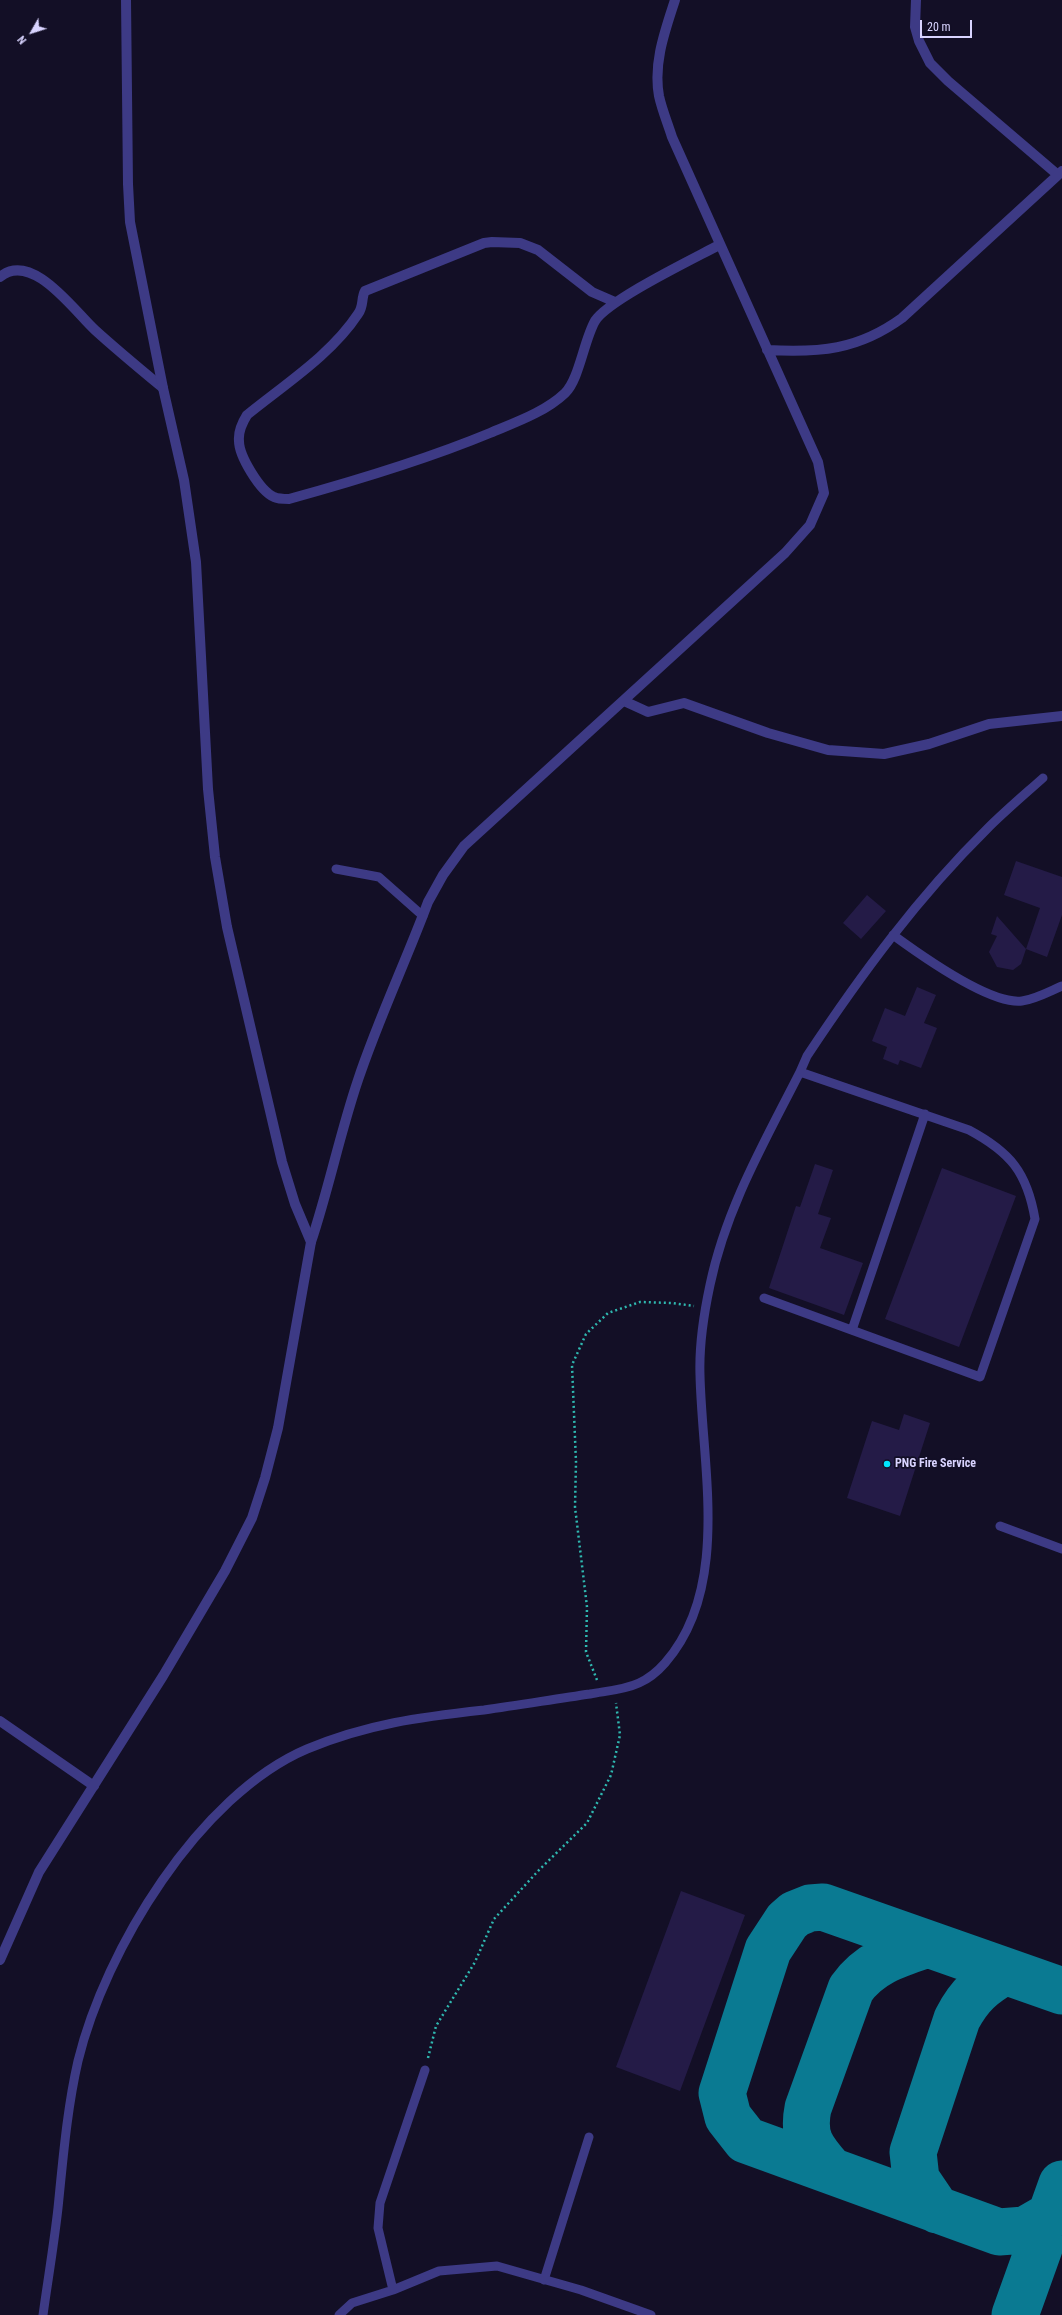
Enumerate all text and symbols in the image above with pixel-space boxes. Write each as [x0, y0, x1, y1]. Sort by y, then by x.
north arrow [12, 12, 52, 52]
scale bar [922, 12, 974, 38]
text: 20 m [927, 20, 951, 34]
text: N [15, 33, 29, 47]
place label: PNG Fire Service [895, 1457, 976, 1471]
marker: PNG Fire Service [882, 1459, 892, 1469]

